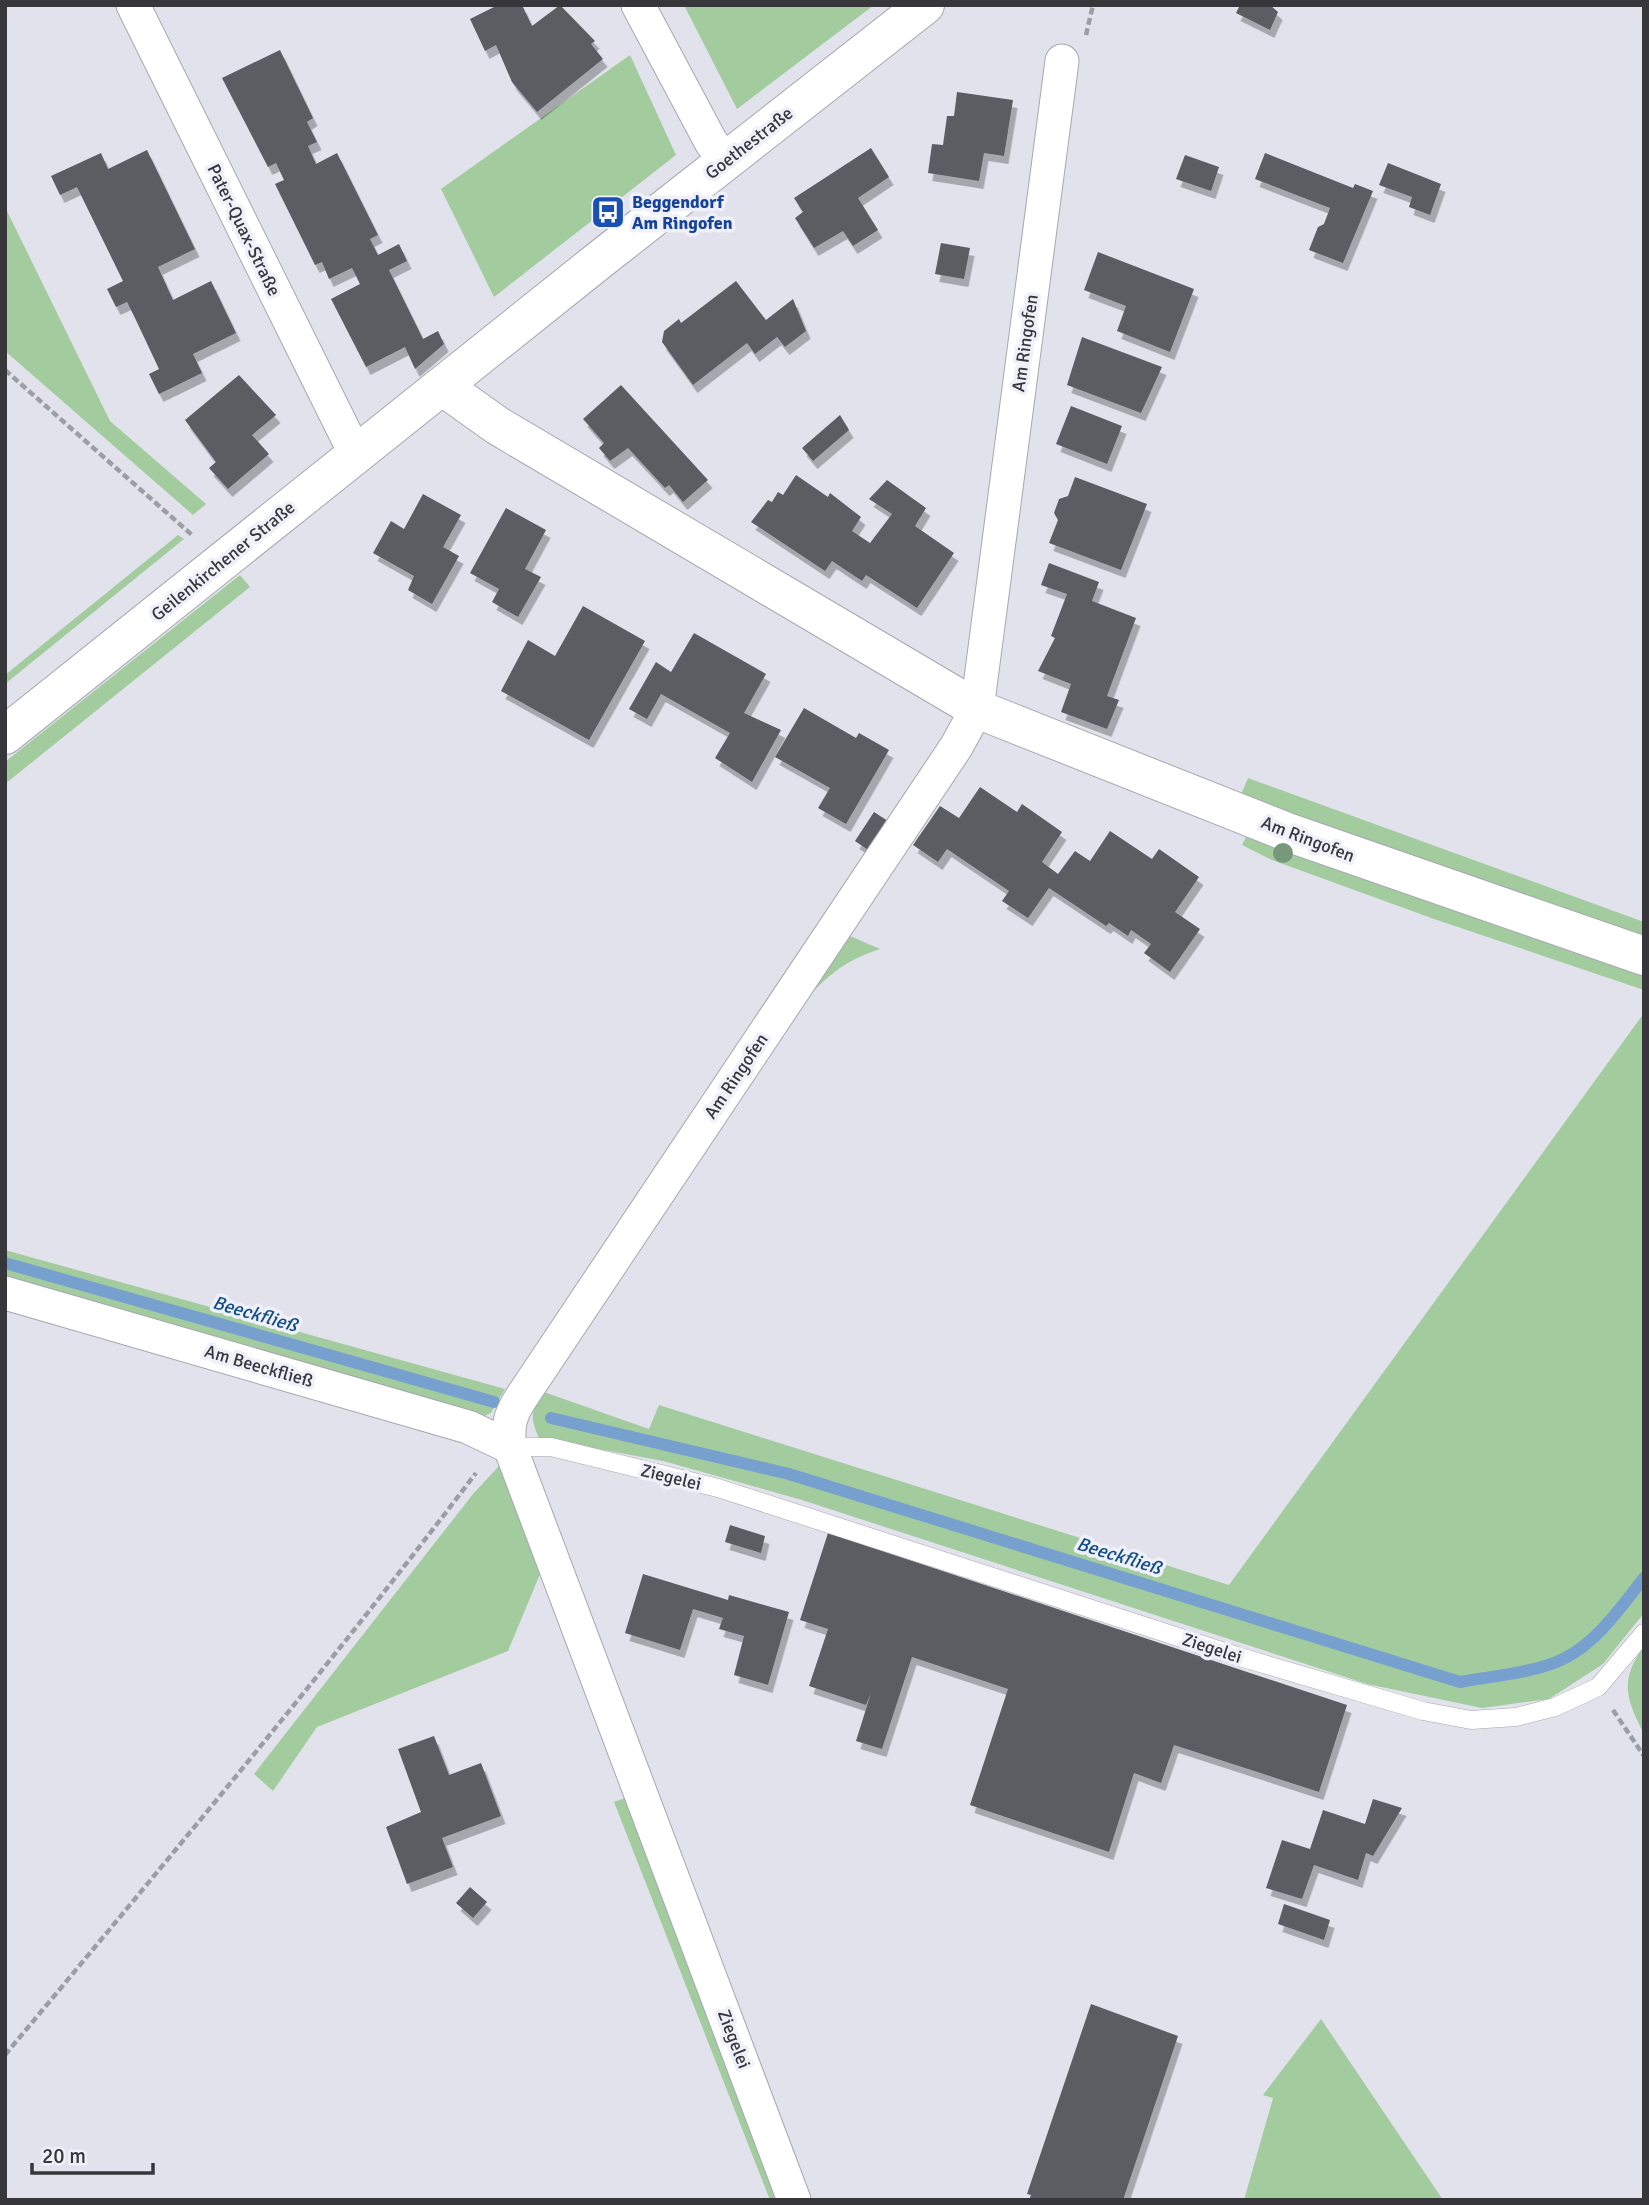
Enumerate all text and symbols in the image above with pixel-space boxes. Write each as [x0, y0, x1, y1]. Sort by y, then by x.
street label: Goethestraße [701, 102, 797, 184]
street label: Pater-Quax-Straße [203, 160, 285, 300]
place label: Beggendorf Am Ringofen [632, 191, 733, 234]
bus stop icon: Beggendorf Am Ringofen [589, 193, 627, 231]
street label: Am Ringofen [1007, 293, 1043, 393]
street label: Geilenkirchener Straße [147, 496, 299, 626]
street label: Am Ringofen [1258, 811, 1358, 867]
street label: Am Ringofen [699, 1029, 773, 1123]
water label: Beeckfließ [210, 1290, 301, 1338]
street label: Am Beeckfließ [202, 1340, 316, 1392]
street label: Ziegelei [638, 1459, 704, 1495]
water label: Beeckfließ [1074, 1532, 1165, 1581]
street label: Ziegelei [1179, 1628, 1245, 1668]
street label: Ziegelei [713, 2006, 755, 2072]
scale bar [32, 2132, 152, 2176]
text: 20 m [42, 2143, 86, 2169]

